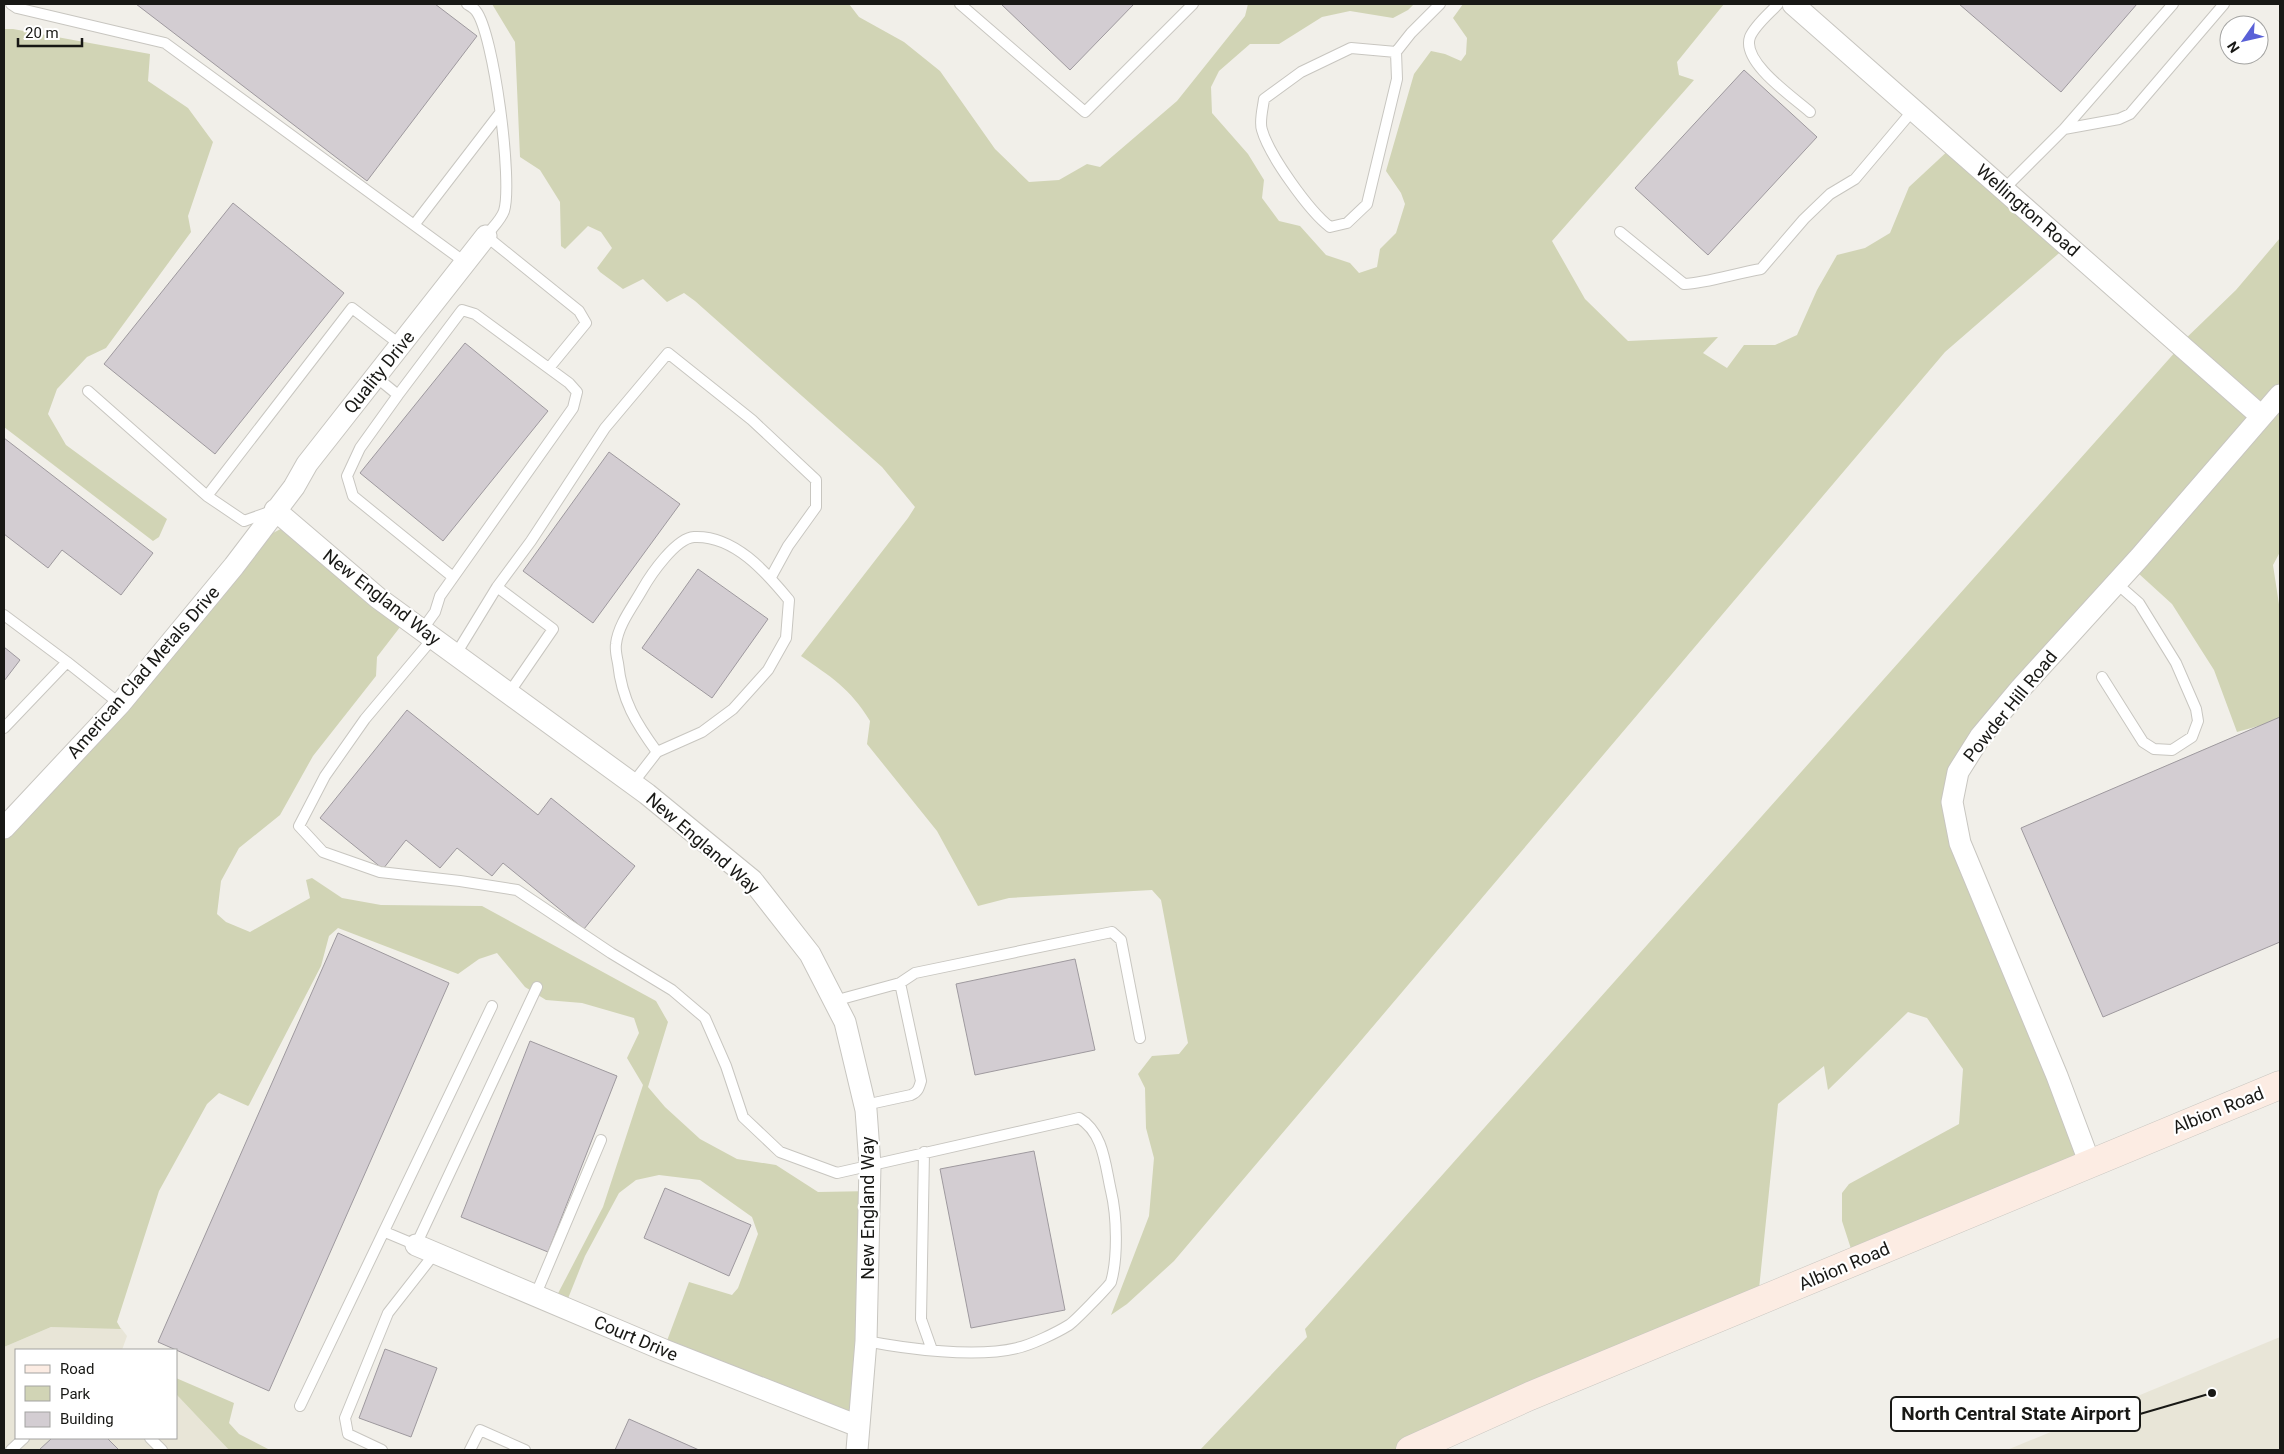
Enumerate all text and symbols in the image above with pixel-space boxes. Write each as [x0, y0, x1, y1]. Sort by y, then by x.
scale bar [18, 15, 81, 47]
north arrow [2219, 15, 2269, 65]
text: 20 m [25, 24, 59, 42]
text: N [2224, 39, 2243, 56]
street label: Wellington Road [1972, 159, 2084, 261]
street label: Quality Drive [339, 326, 419, 418]
street label: New England Way [319, 545, 445, 650]
street label: American Clad Metals Drive [63, 582, 223, 762]
street label: Powder Hill Road [1959, 646, 2061, 766]
street label: New England Way [642, 788, 764, 898]
street label: Albion Road [2169, 1082, 2267, 1138]
street label: New England Way [857, 1136, 878, 1280]
street label: Albion Road [1795, 1237, 1893, 1295]
street label: Court Drive [591, 1311, 681, 1365]
legend [15, 1349, 178, 1439]
text: Road [60, 1360, 94, 1378]
text: Park [60, 1385, 91, 1403]
callout: North Central State Airport [1891, 1397, 2140, 1431]
text: North Central State Airport [1901, 1402, 2131, 1425]
text: Building [60, 1410, 114, 1428]

